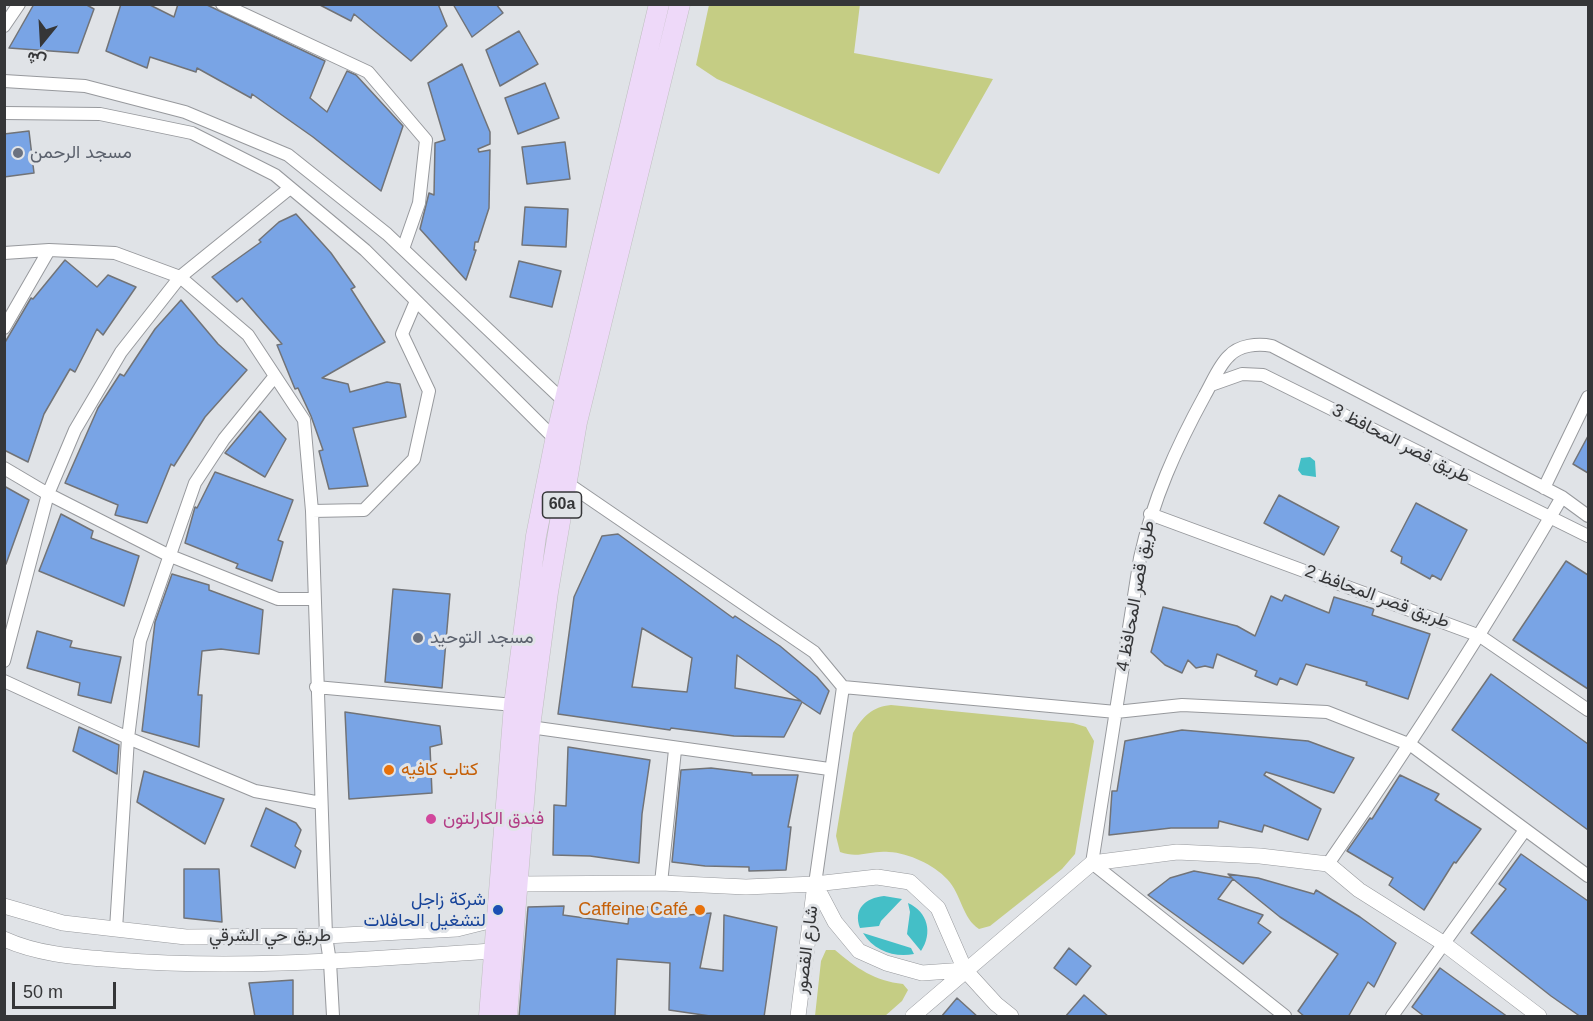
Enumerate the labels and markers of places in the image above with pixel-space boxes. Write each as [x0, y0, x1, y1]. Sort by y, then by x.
place label: مسجد الرحمن [30, 142, 132, 164]
marker: مسجد الرحمن [11, 146, 25, 160]
place label: مسجد التوحيد [430, 627, 534, 649]
marker: مسجد التوحيد [411, 631, 425, 645]
place label: كتاب كافيه [401, 759, 478, 781]
marker: كتاب كافيه [382, 763, 396, 777]
place label: فندق الكارلتون [443, 808, 544, 830]
marker: فندق الكارلتون [424, 812, 438, 826]
place label: شركة زاجل لتشغيل الحافلات [364, 889, 486, 932]
place label: Caffeine Café [578, 899, 688, 921]
marker: شركة زاجل لتشغيل الحافلات [491, 903, 505, 917]
marker: Caffeine Café [693, 903, 707, 917]

